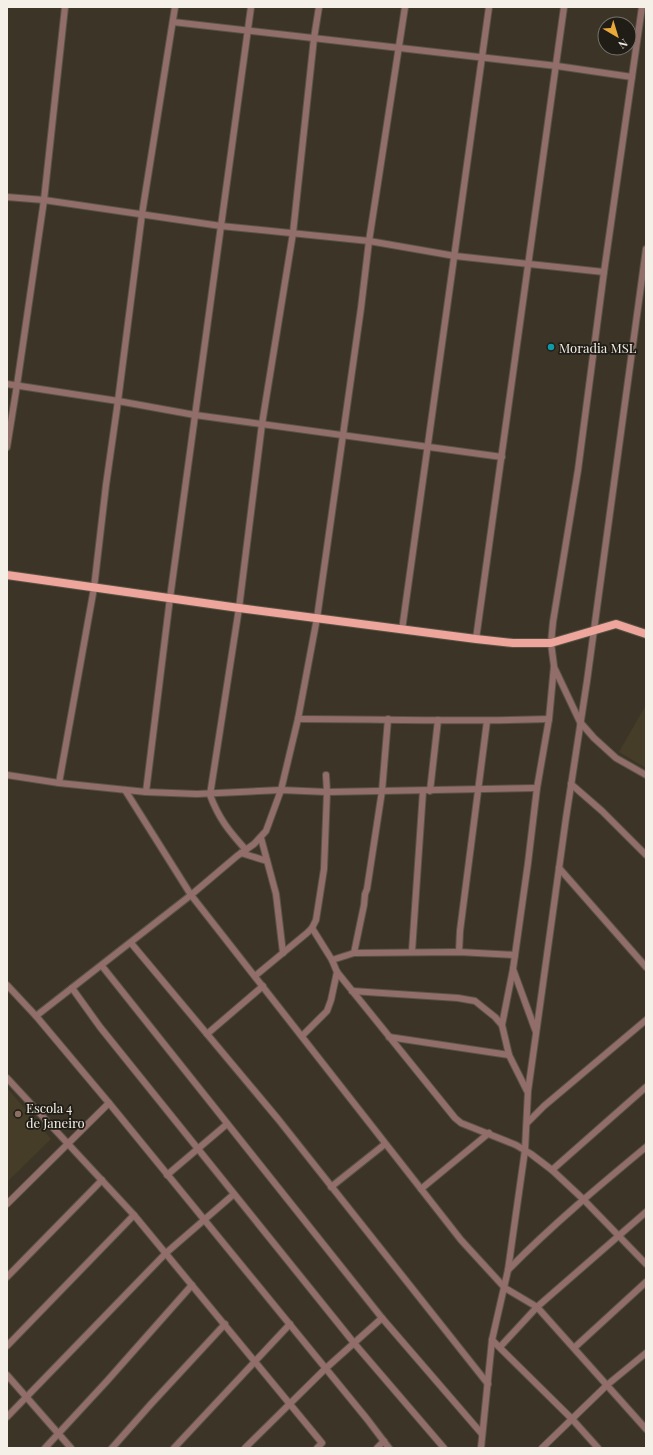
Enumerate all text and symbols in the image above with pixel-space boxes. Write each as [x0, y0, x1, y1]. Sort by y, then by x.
north arrow [597, 16, 637, 56]
text: N [616, 36, 631, 53]
place label: Moradia MSL [559, 339, 637, 356]
marker: Moradia MSL [546, 342, 556, 352]
place label: Escola 4 de Janeiro [26, 1099, 85, 1131]
marker: Escola 4 de Janeiro [13, 1109, 23, 1119]

